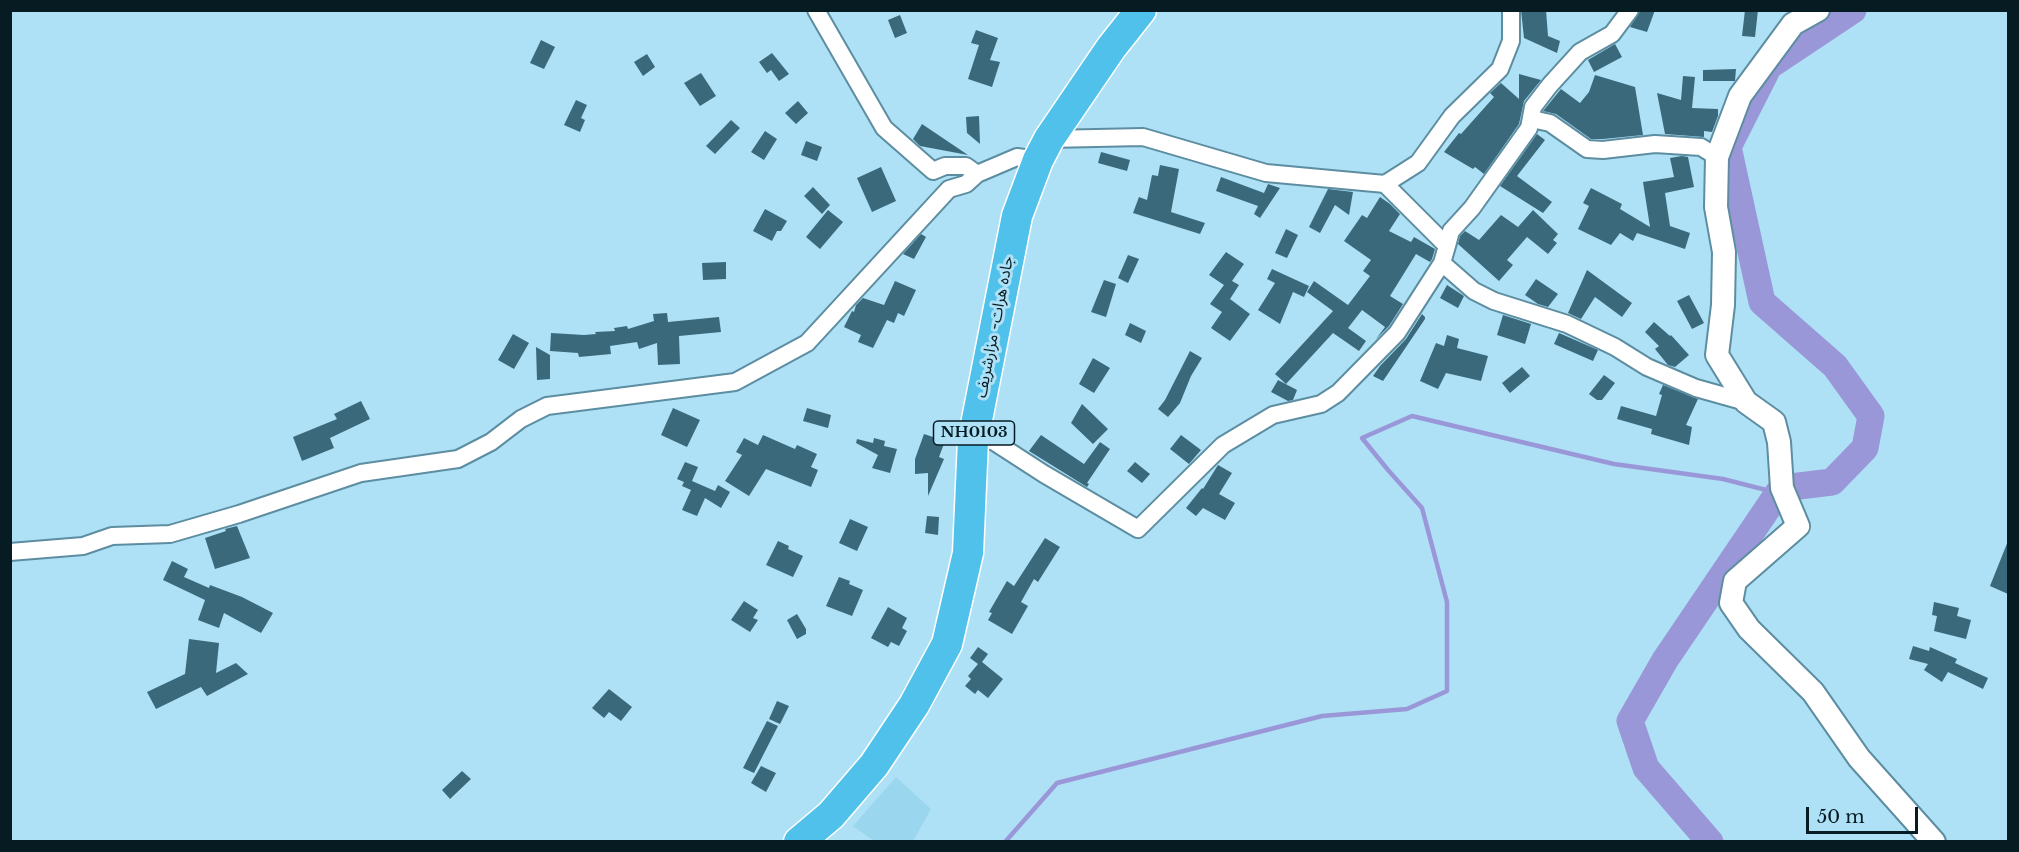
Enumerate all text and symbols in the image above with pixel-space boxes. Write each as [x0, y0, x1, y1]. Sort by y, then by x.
street label: جاده هرات- مزارشریف [972, 255, 1018, 399]
road number: NH0103 [934, 421, 1014, 445]
scale bar [1809, 795, 1922, 833]
text: 50 m [1817, 806, 1865, 828]

